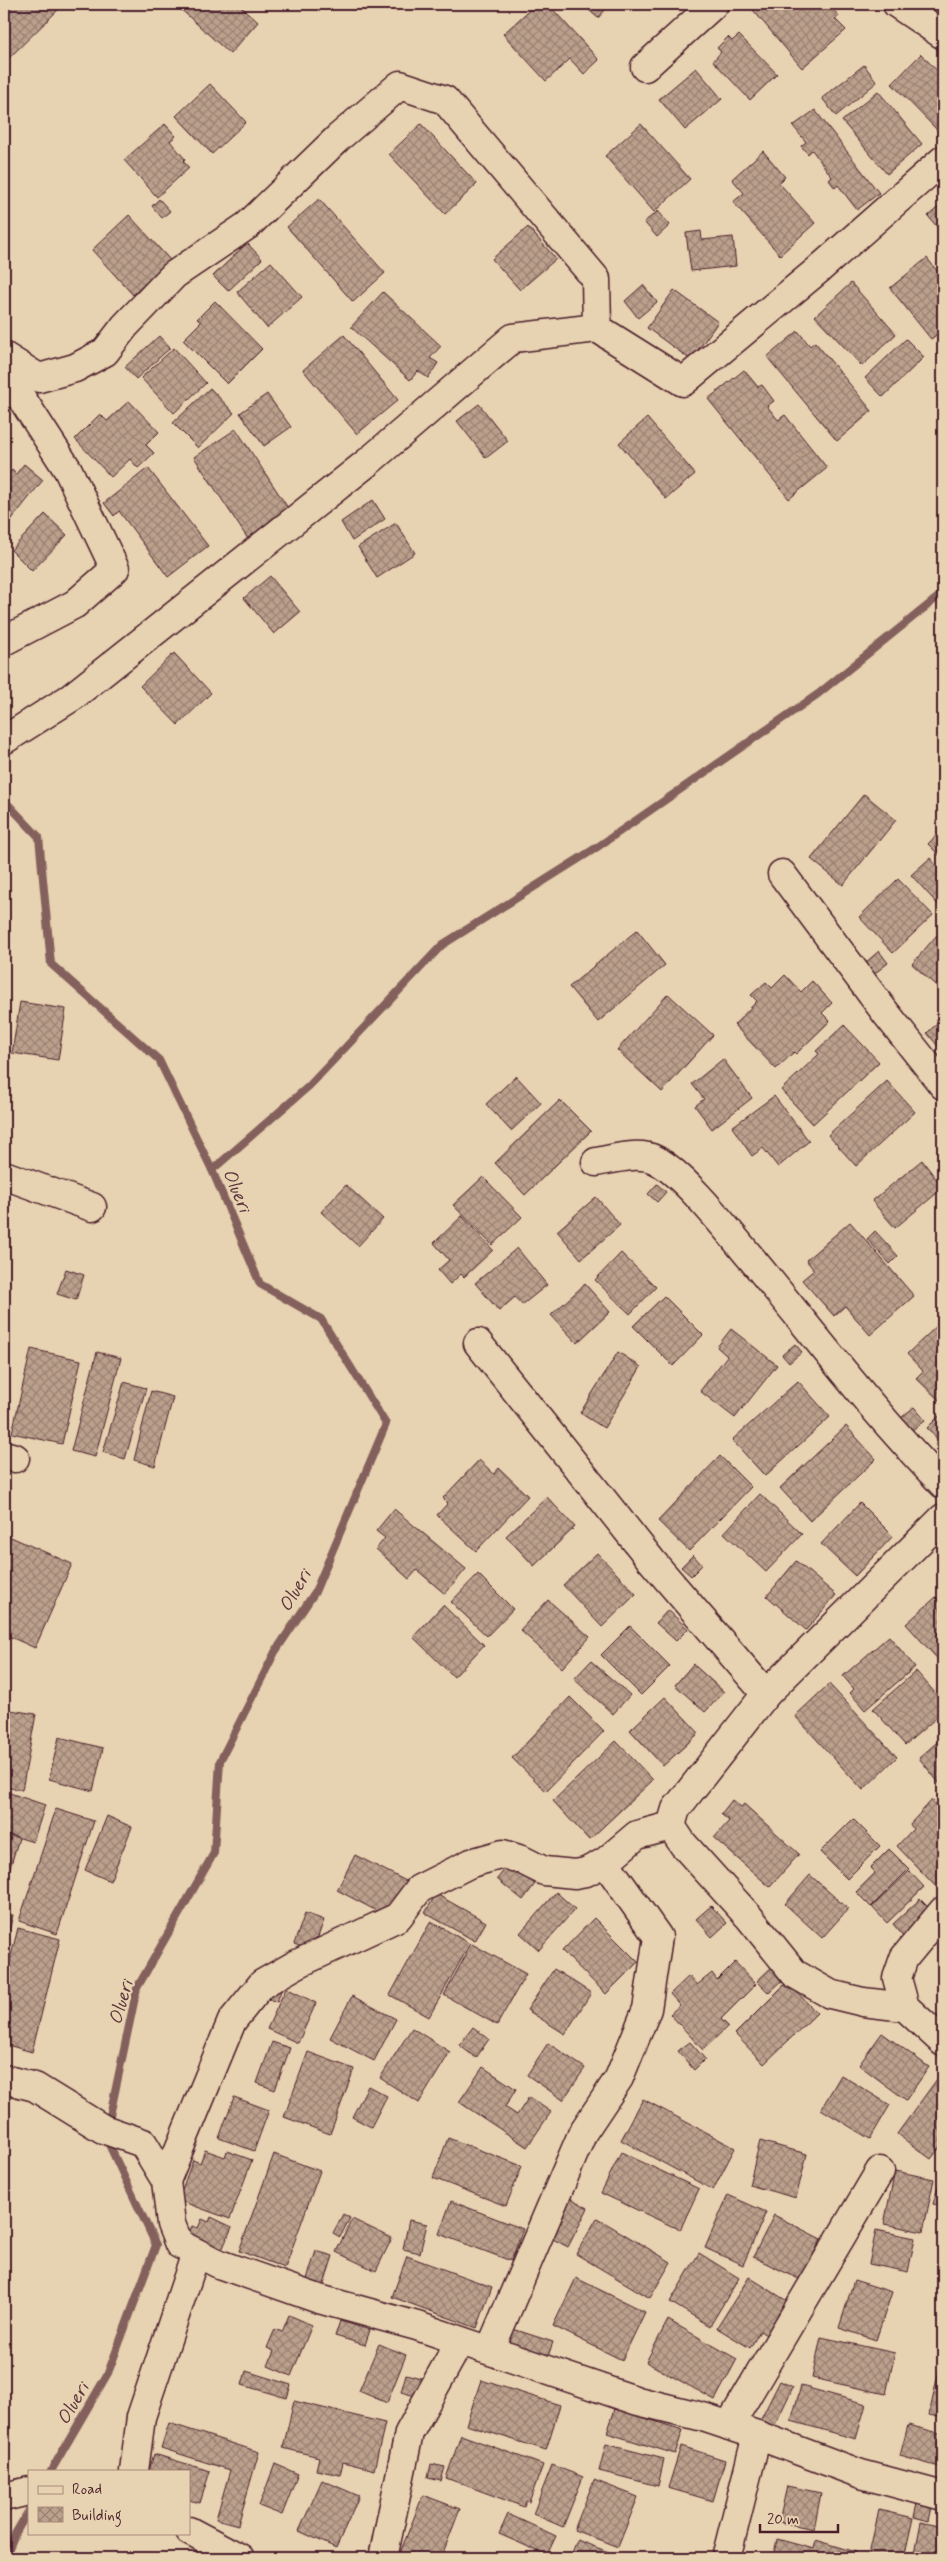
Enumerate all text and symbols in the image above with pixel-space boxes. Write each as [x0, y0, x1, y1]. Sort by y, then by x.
water label: Olueri [216, 1165, 258, 1218]
water label: Olueri [273, 1563, 318, 1617]
water label: Olueri [103, 1976, 140, 2028]
water label: Olueri [51, 2376, 96, 2430]
legend [28, 2470, 190, 2534]
text: Road [72, 2480, 102, 2500]
scale bar [760, 2502, 837, 2534]
text: Building [72, 2506, 122, 2527]
text: 20 m [767, 2510, 799, 2530]

